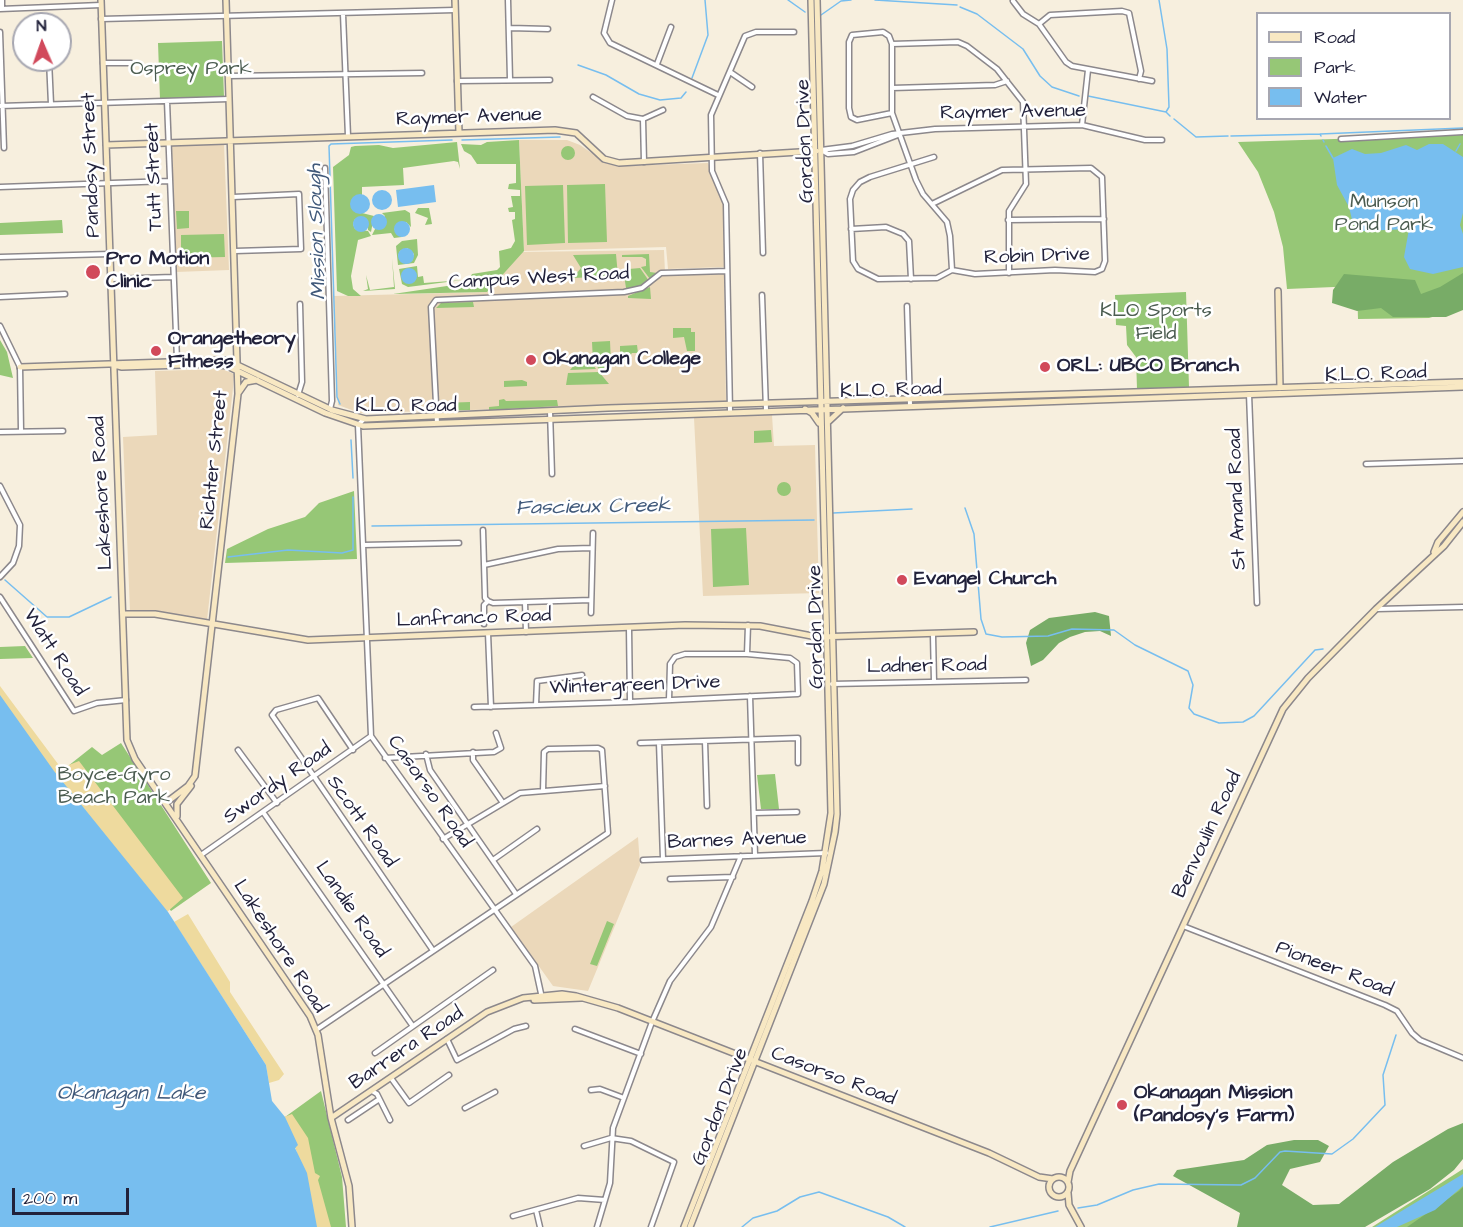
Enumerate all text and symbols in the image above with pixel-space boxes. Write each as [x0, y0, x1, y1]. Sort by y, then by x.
north arrow [12, 12, 72, 72]
legend [1256, 12, 1451, 120]
text: N [36, 15, 47, 37]
text: Road [1314, 25, 1355, 50]
text: Park [1314, 55, 1356, 80]
park label: Osprey Park [130, 58, 252, 82]
street label: Gordon Drive [792, 79, 820, 203]
text: Water [1314, 85, 1367, 110]
street label: Pandosy Street [77, 92, 107, 238]
street label: Raymer Avenue [940, 100, 1086, 126]
street label: Raymer Avenue [396, 103, 542, 133]
street label: Tutt Street [141, 122, 169, 232]
water label: Mission Slough [303, 164, 333, 300]
park label: Munson Pond Park [1335, 191, 1433, 238]
street label: Robin Drive [984, 243, 1090, 271]
place label: Pro Motion Clinic [106, 248, 209, 295]
street label: Campus West Road [448, 262, 630, 296]
marker: Pro Motion Clinic [84, 263, 102, 281]
park label: KLO Sports Field [1100, 300, 1212, 347]
place label: Orangetheory Fitness [168, 328, 296, 375]
marker: Orangetheory Fitness [149, 344, 163, 358]
place label: Okanagan College [543, 348, 701, 372]
marker: Okanagan College [524, 353, 538, 367]
place label: ORL: UBCO Branch [1057, 355, 1239, 379]
marker: ORL: UBCO Branch [1038, 360, 1052, 374]
street label: K.L.O. Road [1325, 361, 1427, 389]
street label: K.L.O. Road [840, 377, 942, 405]
street label: Richter Street [196, 389, 234, 531]
street label: K.L.O. Road [355, 395, 457, 419]
street label: Lakeshore Road [87, 415, 119, 571]
street label: St Amand Road [1224, 428, 1252, 570]
water label: Fascieux Creek [515, 494, 671, 522]
street label: Gordon Drive [804, 565, 830, 689]
place label: Evangel Church [914, 568, 1056, 592]
marker: Evangel Church [895, 573, 909, 587]
street label: Lanfranco Road [396, 604, 552, 634]
street label: Watt Road [17, 605, 91, 701]
street label: Ladner Road [867, 654, 987, 680]
street label: Wintergreen Drive [549, 671, 721, 701]
street label: Casorso Road [381, 731, 477, 853]
street label: Swordy Road [219, 738, 337, 830]
park label: Boyce-Gyro Beach Park [57, 764, 171, 811]
street label: Benvoulin Road [1168, 768, 1248, 902]
street label: Scott Road [321, 771, 401, 873]
street label: Barnes Avenue [667, 827, 807, 855]
street label: Landie Road [309, 857, 393, 963]
street label: Lakeshore Road [227, 876, 331, 1018]
street label: Pioneer Road [1272, 937, 1396, 1003]
street label: Barrera Road [345, 1002, 469, 1096]
street label: Casorso Road [767, 1042, 899, 1112]
street label: Gordon Drive [688, 1045, 754, 1169]
water label: Okanagan Lake [57, 1082, 205, 1108]
place label: Okanagan Mission (Pandosy's Farm) [1134, 1082, 1294, 1129]
marker: Okanagan Mission (Pandosy's Farm) [1115, 1098, 1129, 1112]
scale bar [15, 1176, 132, 1214]
text: 200 m [23, 1186, 77, 1211]

